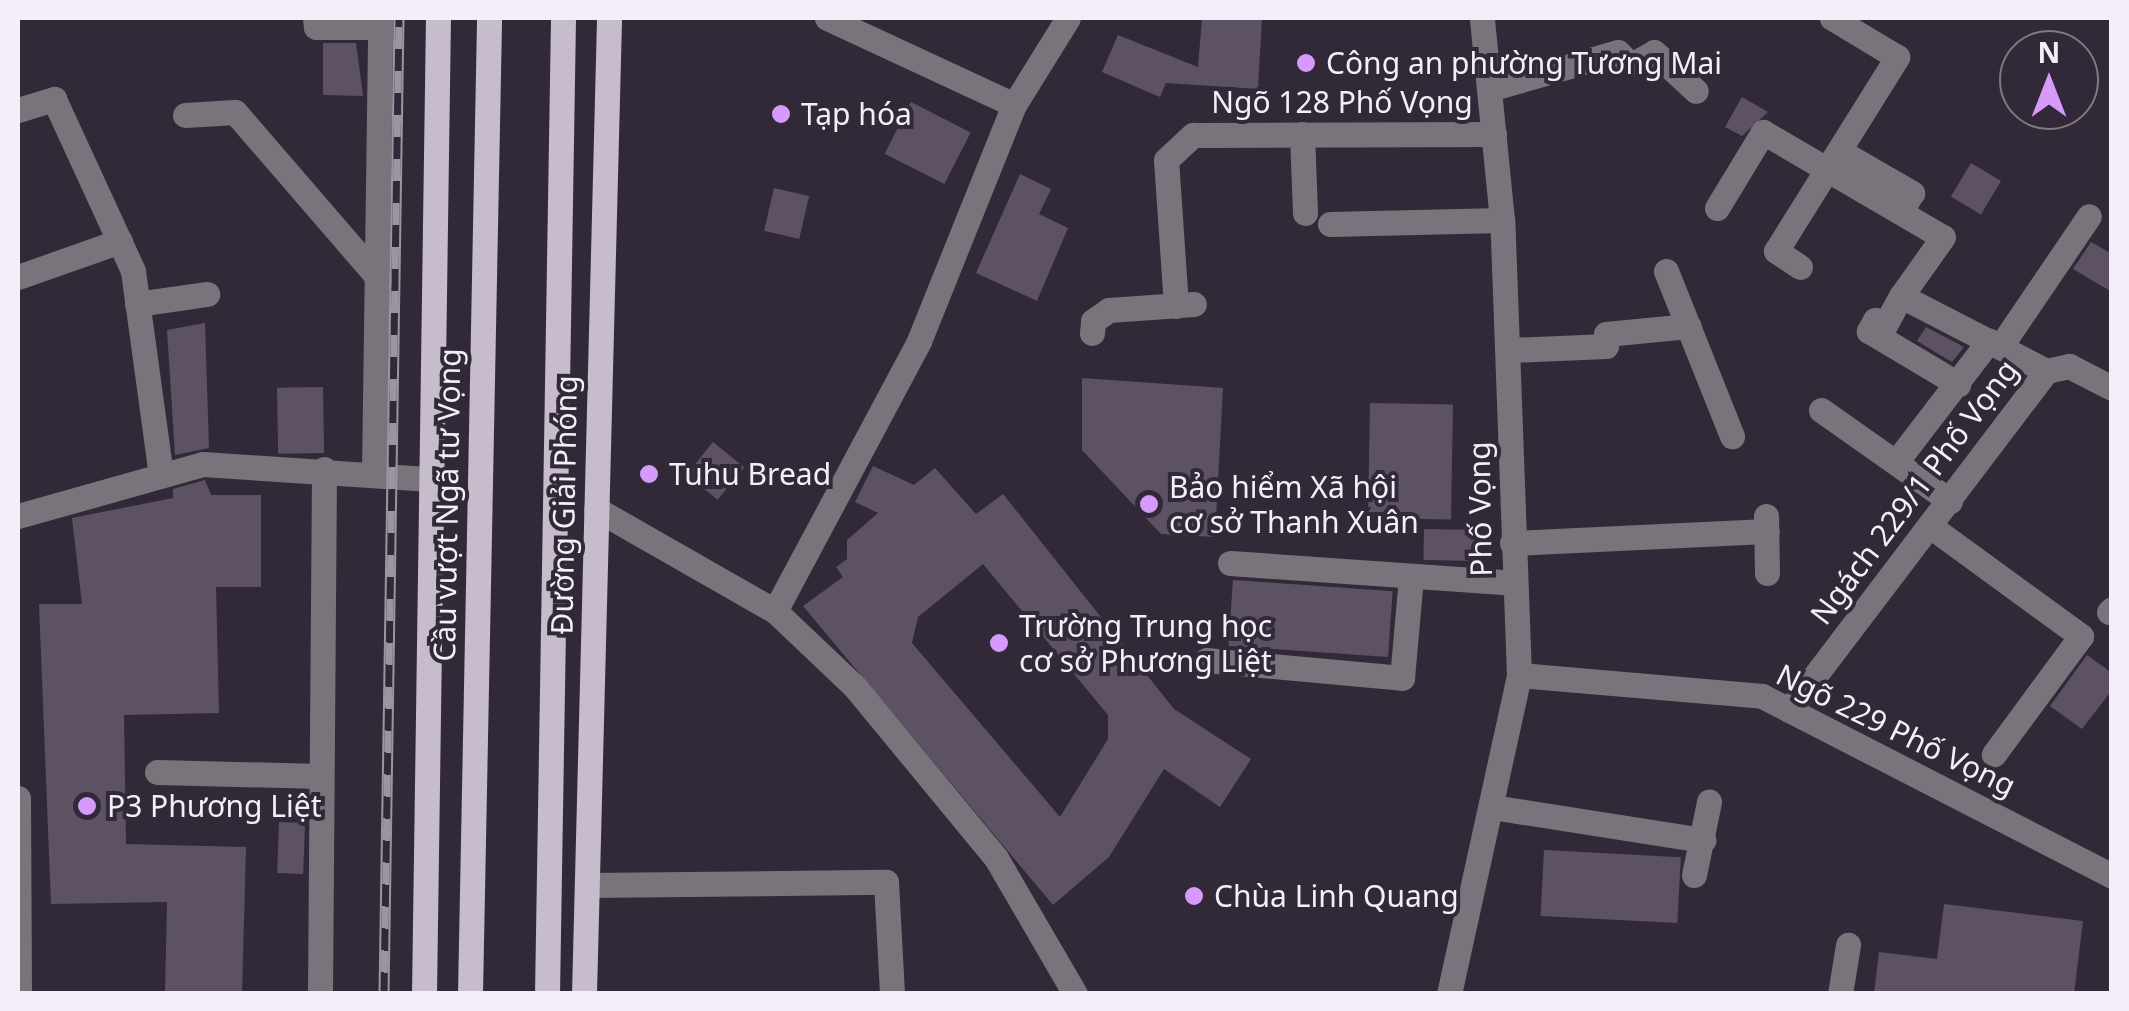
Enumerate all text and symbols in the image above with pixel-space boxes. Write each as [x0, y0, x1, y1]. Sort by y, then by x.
north arrow [1999, 30, 2099, 130]
text: N [2038, 33, 2060, 71]
place label: Công an phường Tương Mai [1326, 45, 1722, 81]
marker: Công an phường Tương Mai [1295, 52, 1317, 74]
street label: Ngõ 128 Phố Vọng [1211, 84, 1473, 120]
place label: Tạp hóa [801, 96, 912, 132]
marker: Tạp hóa [770, 103, 792, 125]
street label: Cầu vượt Ngã tư Vọng [426, 348, 468, 662]
street label: Ngách 229/1 Phố Vọng [1803, 353, 2025, 631]
street label: Đường Giải Phóng [544, 375, 584, 635]
street label: Phố Vọng [1461, 441, 1499, 577]
place label: Tuhu Bread [669, 456, 831, 492]
marker: Tuhu Bread [638, 463, 660, 485]
place label: Bảo hiểm Xã hội cơ sở Thanh Xuân [1169, 469, 1419, 540]
marker: Bảo hiểm Xã hội cơ sở Thanh Xuân [1138, 493, 1160, 515]
place label: Trường Trung học cơ sở Phương Liệt [1019, 608, 1272, 678]
marker: Trường Trung học cơ sở Phương Liệt [988, 632, 1010, 654]
street label: Ngõ 229 Phố Vọng [1771, 656, 2021, 804]
place label: P3 Phương Liệt [107, 788, 321, 824]
marker: P3 Phương Liệt [76, 795, 98, 817]
place label: Chùa Linh Quang [1214, 878, 1459, 914]
marker: Chùa Linh Quang [1183, 885, 1205, 907]

